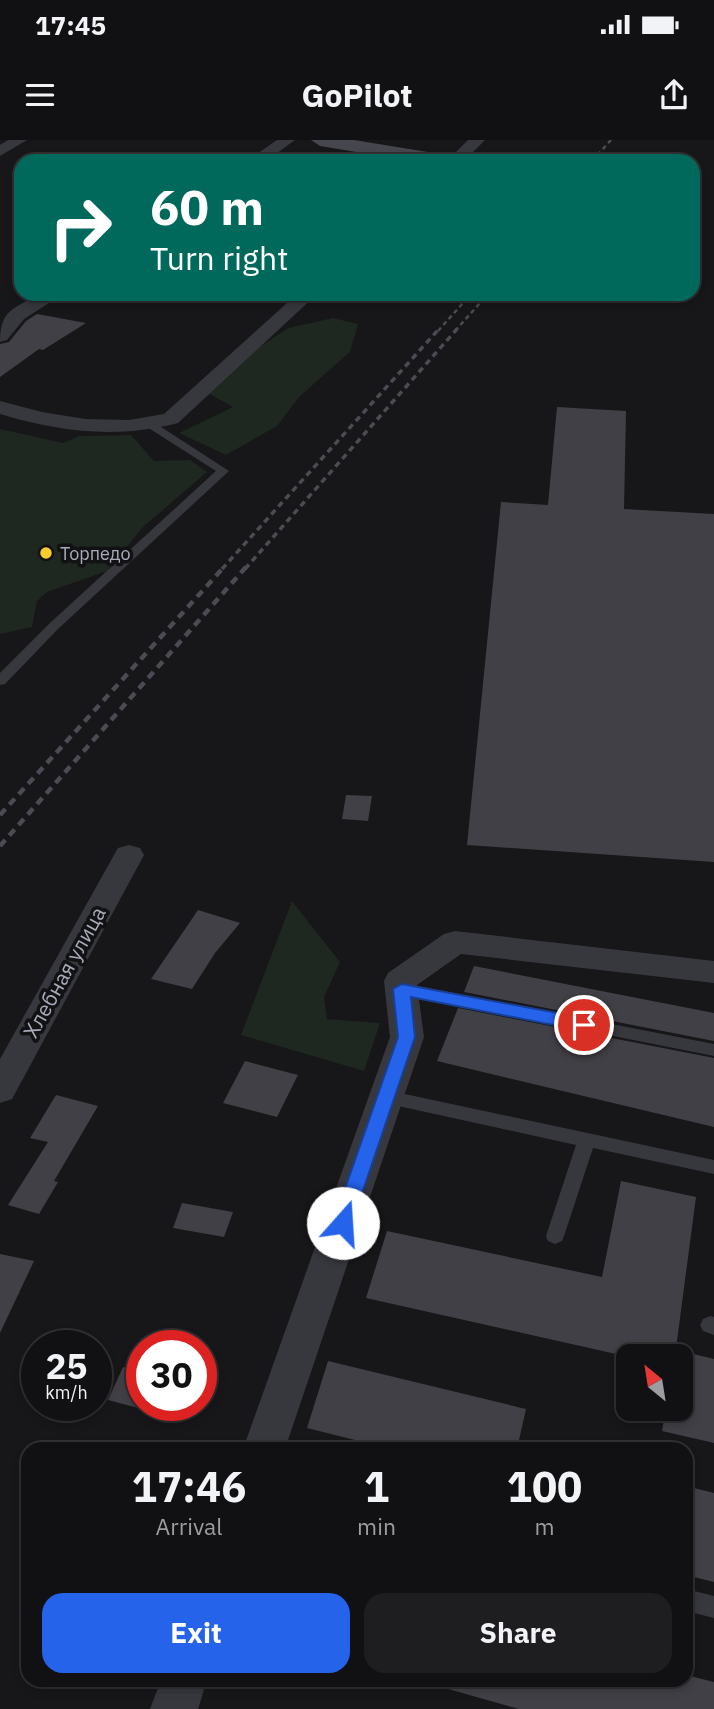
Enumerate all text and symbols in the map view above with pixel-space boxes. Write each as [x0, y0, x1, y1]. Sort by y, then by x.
text: 17:45 [35, 8, 106, 42]
text: GoPilot [301, 74, 413, 116]
icon: menu [21, 76, 59, 114]
icon: share [655, 76, 693, 114]
text: 60 m [150, 175, 264, 238]
icon: right [35, 182, 126, 273]
text: Turn right [150, 237, 288, 279]
place label: Торпедо [60, 542, 131, 565]
marker: Торпедо [38, 545, 54, 561]
street label: Хлебная улица [16, 901, 112, 1043]
pin [554, 995, 614, 1055]
icon: arrive [565, 1006, 603, 1044]
position arrow [306, 1186, 380, 1260]
speed limit sign: 30 [126, 1330, 217, 1421]
text: 25 [45, 1343, 88, 1389]
north arrow [616, 1344, 693, 1421]
map controls [616, 1344, 693, 1421]
text: km/h [45, 1381, 88, 1404]
text: 17:46 [132, 1459, 246, 1514]
text: 1 [364, 1459, 389, 1514]
text: 100 [507, 1459, 582, 1514]
text: Arrival [156, 1511, 223, 1541]
text: min [357, 1511, 396, 1541]
text: m [534, 1511, 555, 1541]
button: Exit [42, 1593, 350, 1673]
button: Share [364, 1593, 672, 1673]

